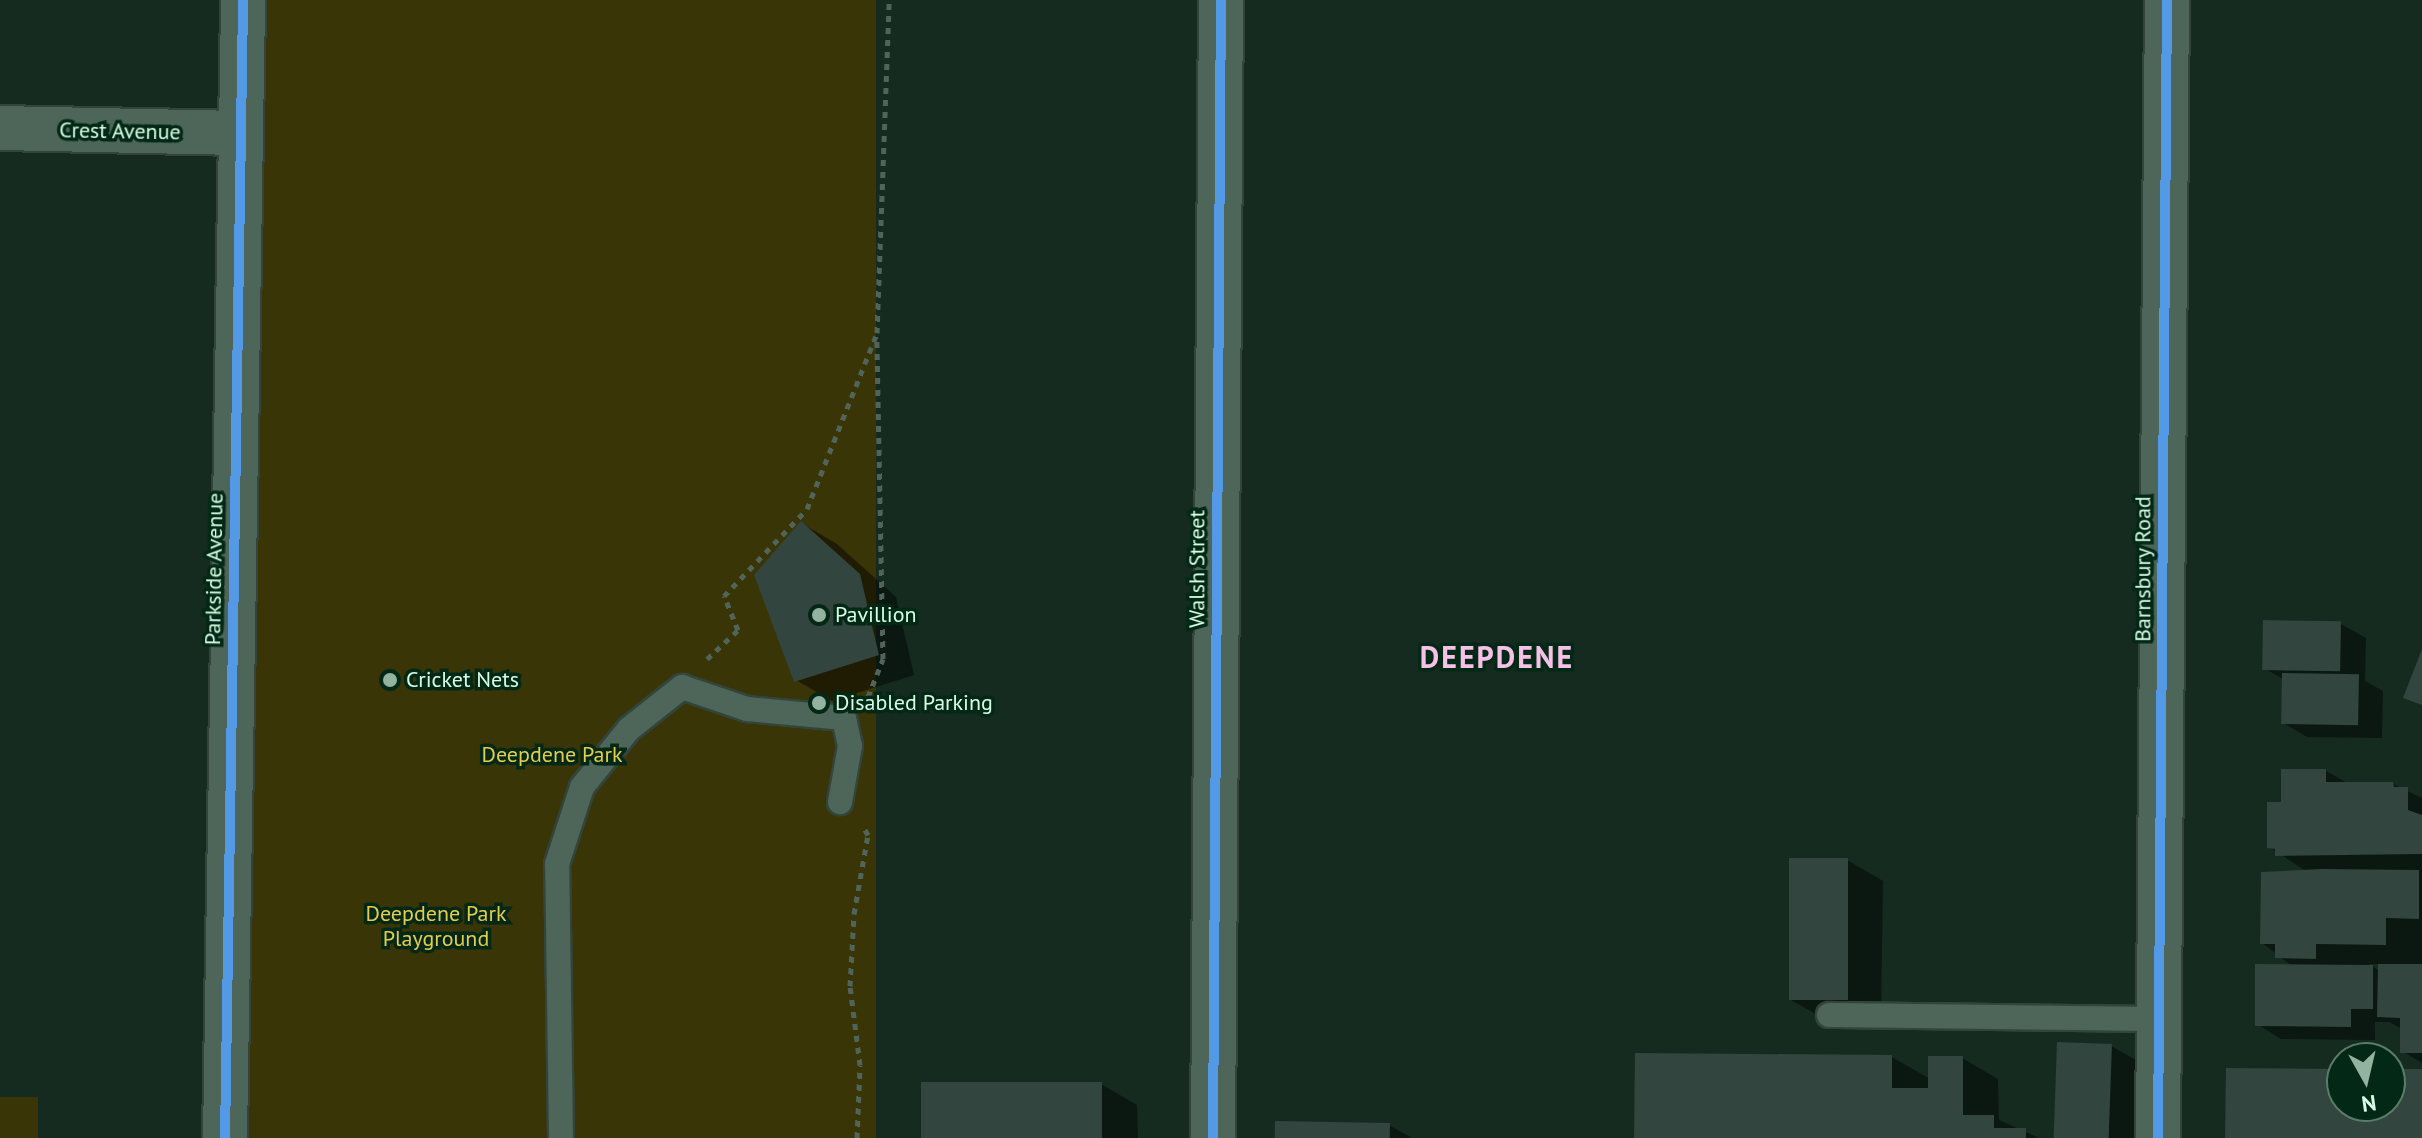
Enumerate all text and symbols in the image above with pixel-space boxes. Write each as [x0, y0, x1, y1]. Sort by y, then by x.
street label: Crest Avenue [59, 117, 181, 145]
street label: Parkside Avenue [199, 492, 229, 646]
street label: Barnsbury Road [2130, 496, 2156, 642]
street label: Walsh Street [1184, 510, 1210, 628]
place label: Pavillion [835, 602, 917, 628]
marker: Pavillion [810, 606, 828, 624]
district label: DEEPDENE [1420, 639, 1574, 675]
place label: Cricket Nets [406, 667, 519, 693]
marker: Cricket Nets [381, 671, 399, 689]
place label: Disabled Parking [835, 690, 993, 716]
marker: Disabled Parking [810, 694, 828, 712]
park label: Deepdene Park [482, 742, 622, 768]
park label: Deepdene Park Playground [366, 900, 506, 952]
north arrow [2326, 1042, 2406, 1122]
text: N [2360, 1089, 2378, 1119]

